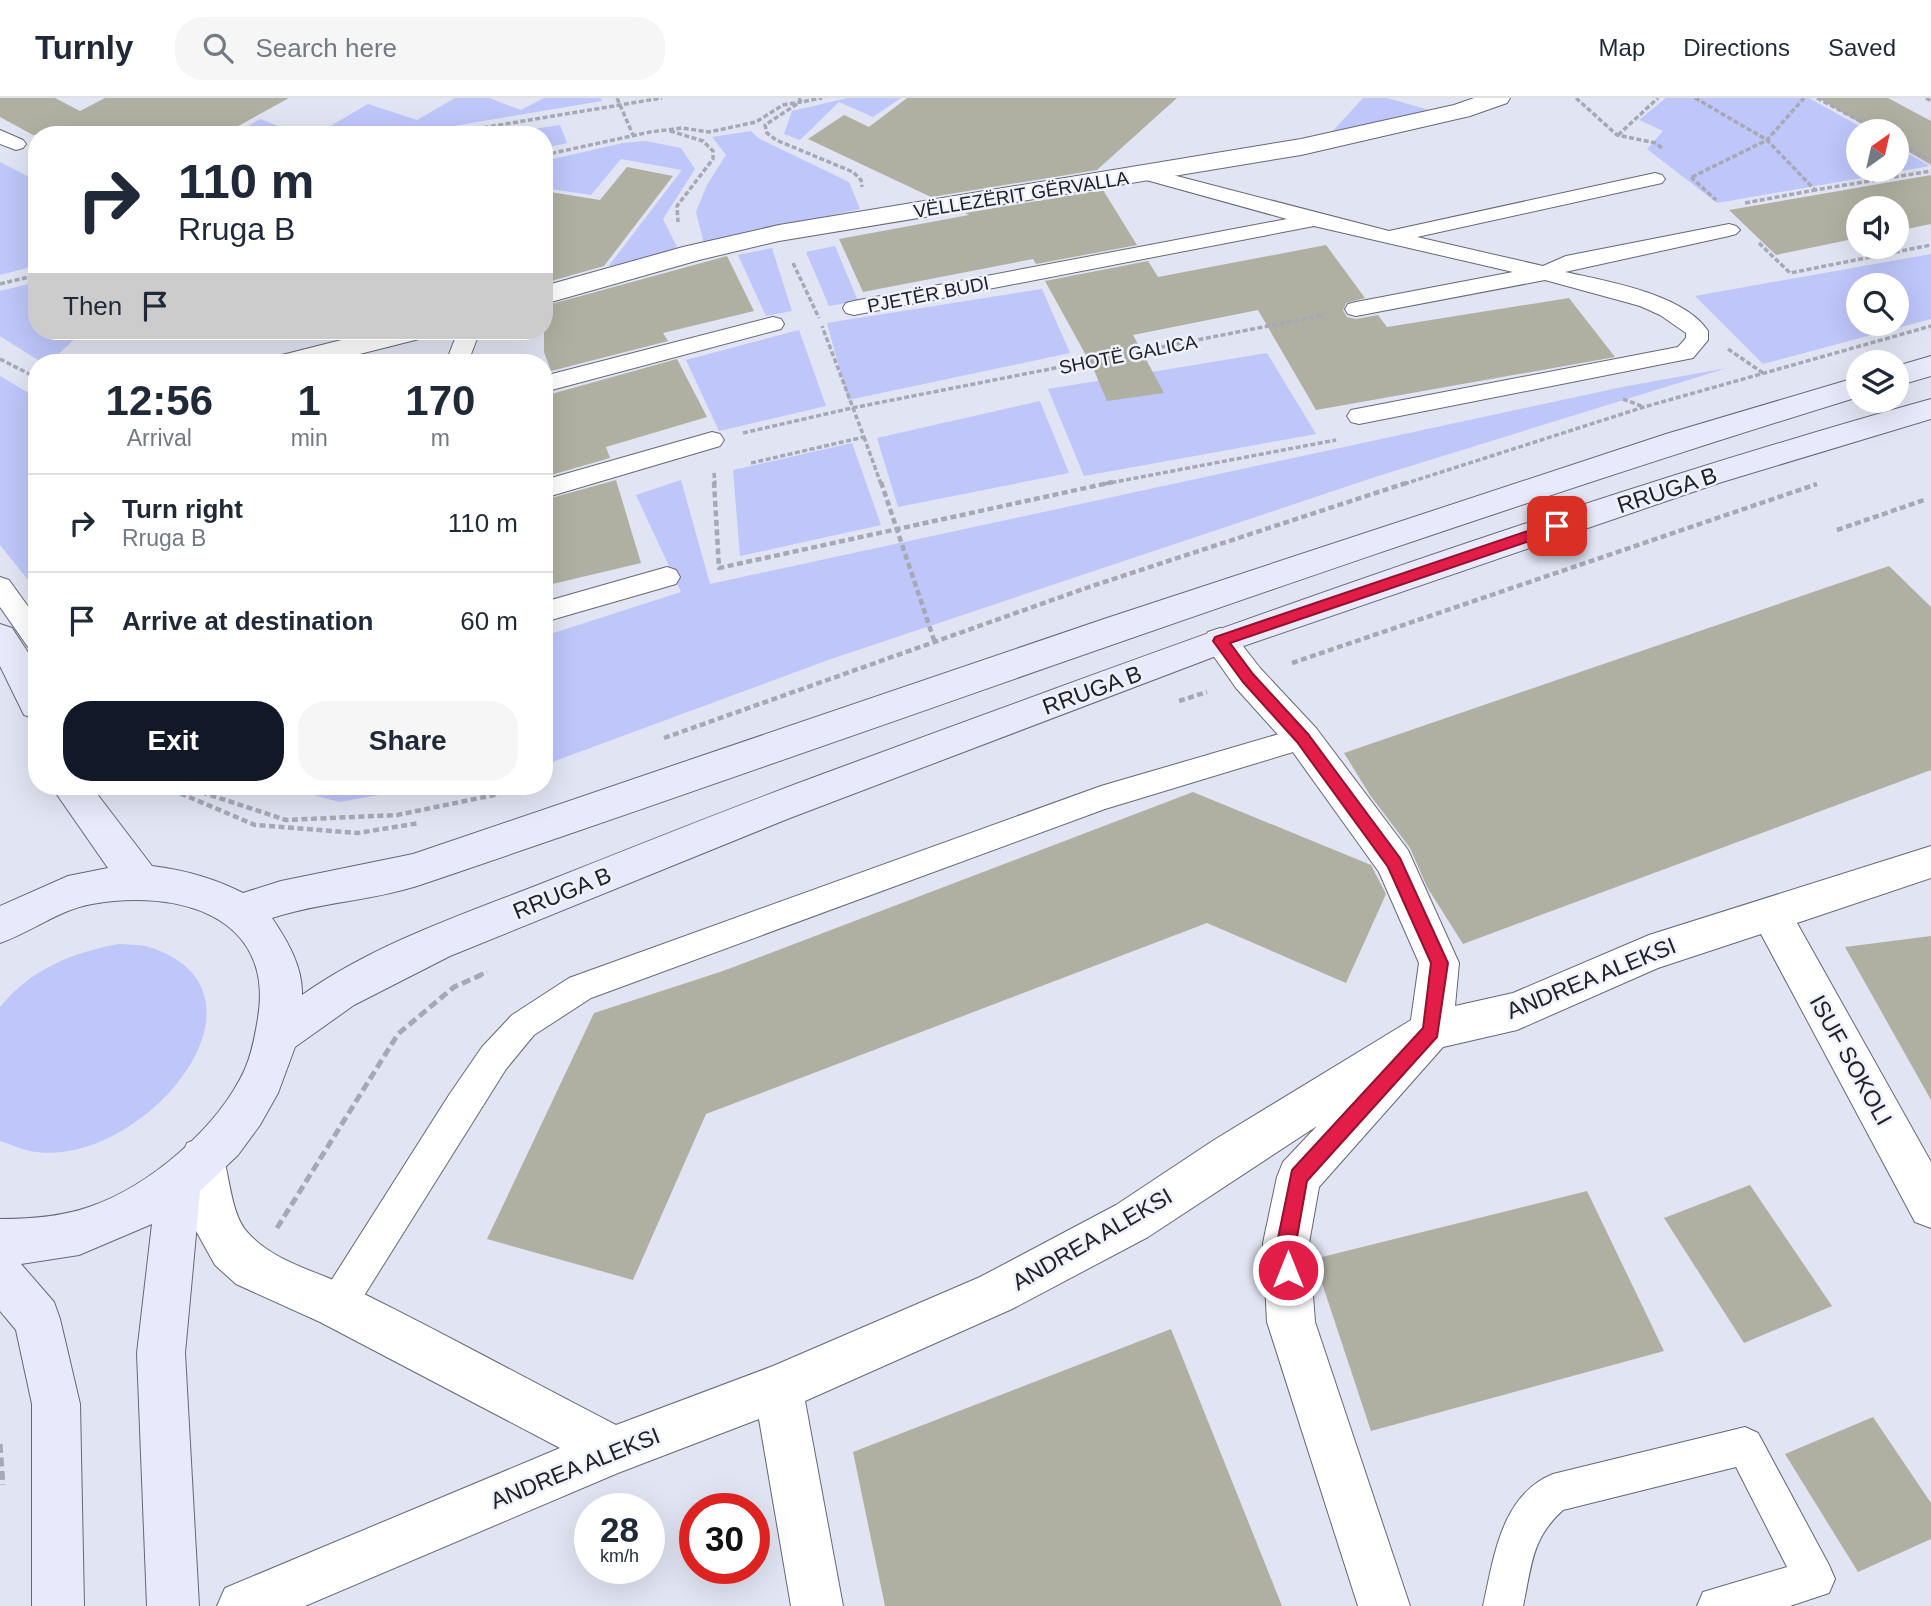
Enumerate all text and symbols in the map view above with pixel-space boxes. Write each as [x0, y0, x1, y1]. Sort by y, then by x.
search box [175, 17, 665, 80]
text: Turnly [35, 29, 133, 66]
icon: search [199, 29, 237, 67]
text: Search here [255, 33, 397, 63]
text: Map [1599, 34, 1645, 61]
text: Directions [1683, 34, 1790, 61]
text: Saved [1828, 34, 1896, 61]
north arrow [1846, 119, 1909, 182]
map controls [1846, 119, 1909, 413]
icon: right [63, 154, 154, 245]
text: 110 m [178, 154, 314, 208]
street label: VËLLEZËRIT GËRVALLA [912, 167, 1130, 222]
button: sound [1846, 196, 1909, 259]
text: Rruga B [178, 211, 295, 247]
street label: PJETËR BUDI [865, 272, 991, 317]
button: search [1846, 273, 1909, 336]
icon: arrive [136, 287, 174, 325]
text: Then [63, 291, 122, 321]
street label: SHOTË GALICA [1057, 331, 1199, 378]
button: layers [1846, 350, 1909, 413]
text: 12:56 [106, 377, 213, 424]
text: 1 [297, 377, 321, 424]
text: 170 [405, 377, 475, 424]
text: Arrival [127, 425, 192, 451]
text: min [291, 425, 328, 451]
text: m [431, 425, 450, 451]
street label: RRUGA B [1614, 462, 1720, 518]
text: Turn right [122, 494, 243, 524]
pin [1527, 496, 1587, 556]
icon: right [63, 504, 101, 542]
icon: arrive [1538, 507, 1576, 545]
text: 110 m [448, 508, 518, 538]
text: Rruga B [122, 525, 206, 551]
icon: arrive [63, 602, 101, 640]
text: Arrive at destination [122, 606, 373, 636]
text: 60 m [460, 606, 518, 636]
street label: RRUGA B [1039, 660, 1145, 720]
button: Exit [63, 701, 284, 781]
button: Share [298, 701, 518, 781]
street label: RRUGA B [509, 862, 615, 924]
street label: ANDREA ALEKSI [1503, 932, 1679, 1024]
street label: ISUF SOKOLI [1805, 991, 1897, 1129]
street label: ANDREA ALEKSI [1007, 1183, 1177, 1295]
position arrow [1251, 1233, 1325, 1307]
street label: ANDREA ALEKSI [487, 1422, 663, 1514]
speed limit sign: 30 [679, 1493, 770, 1584]
text: 28 [600, 1510, 639, 1549]
text: km/h [600, 1546, 639, 1566]

